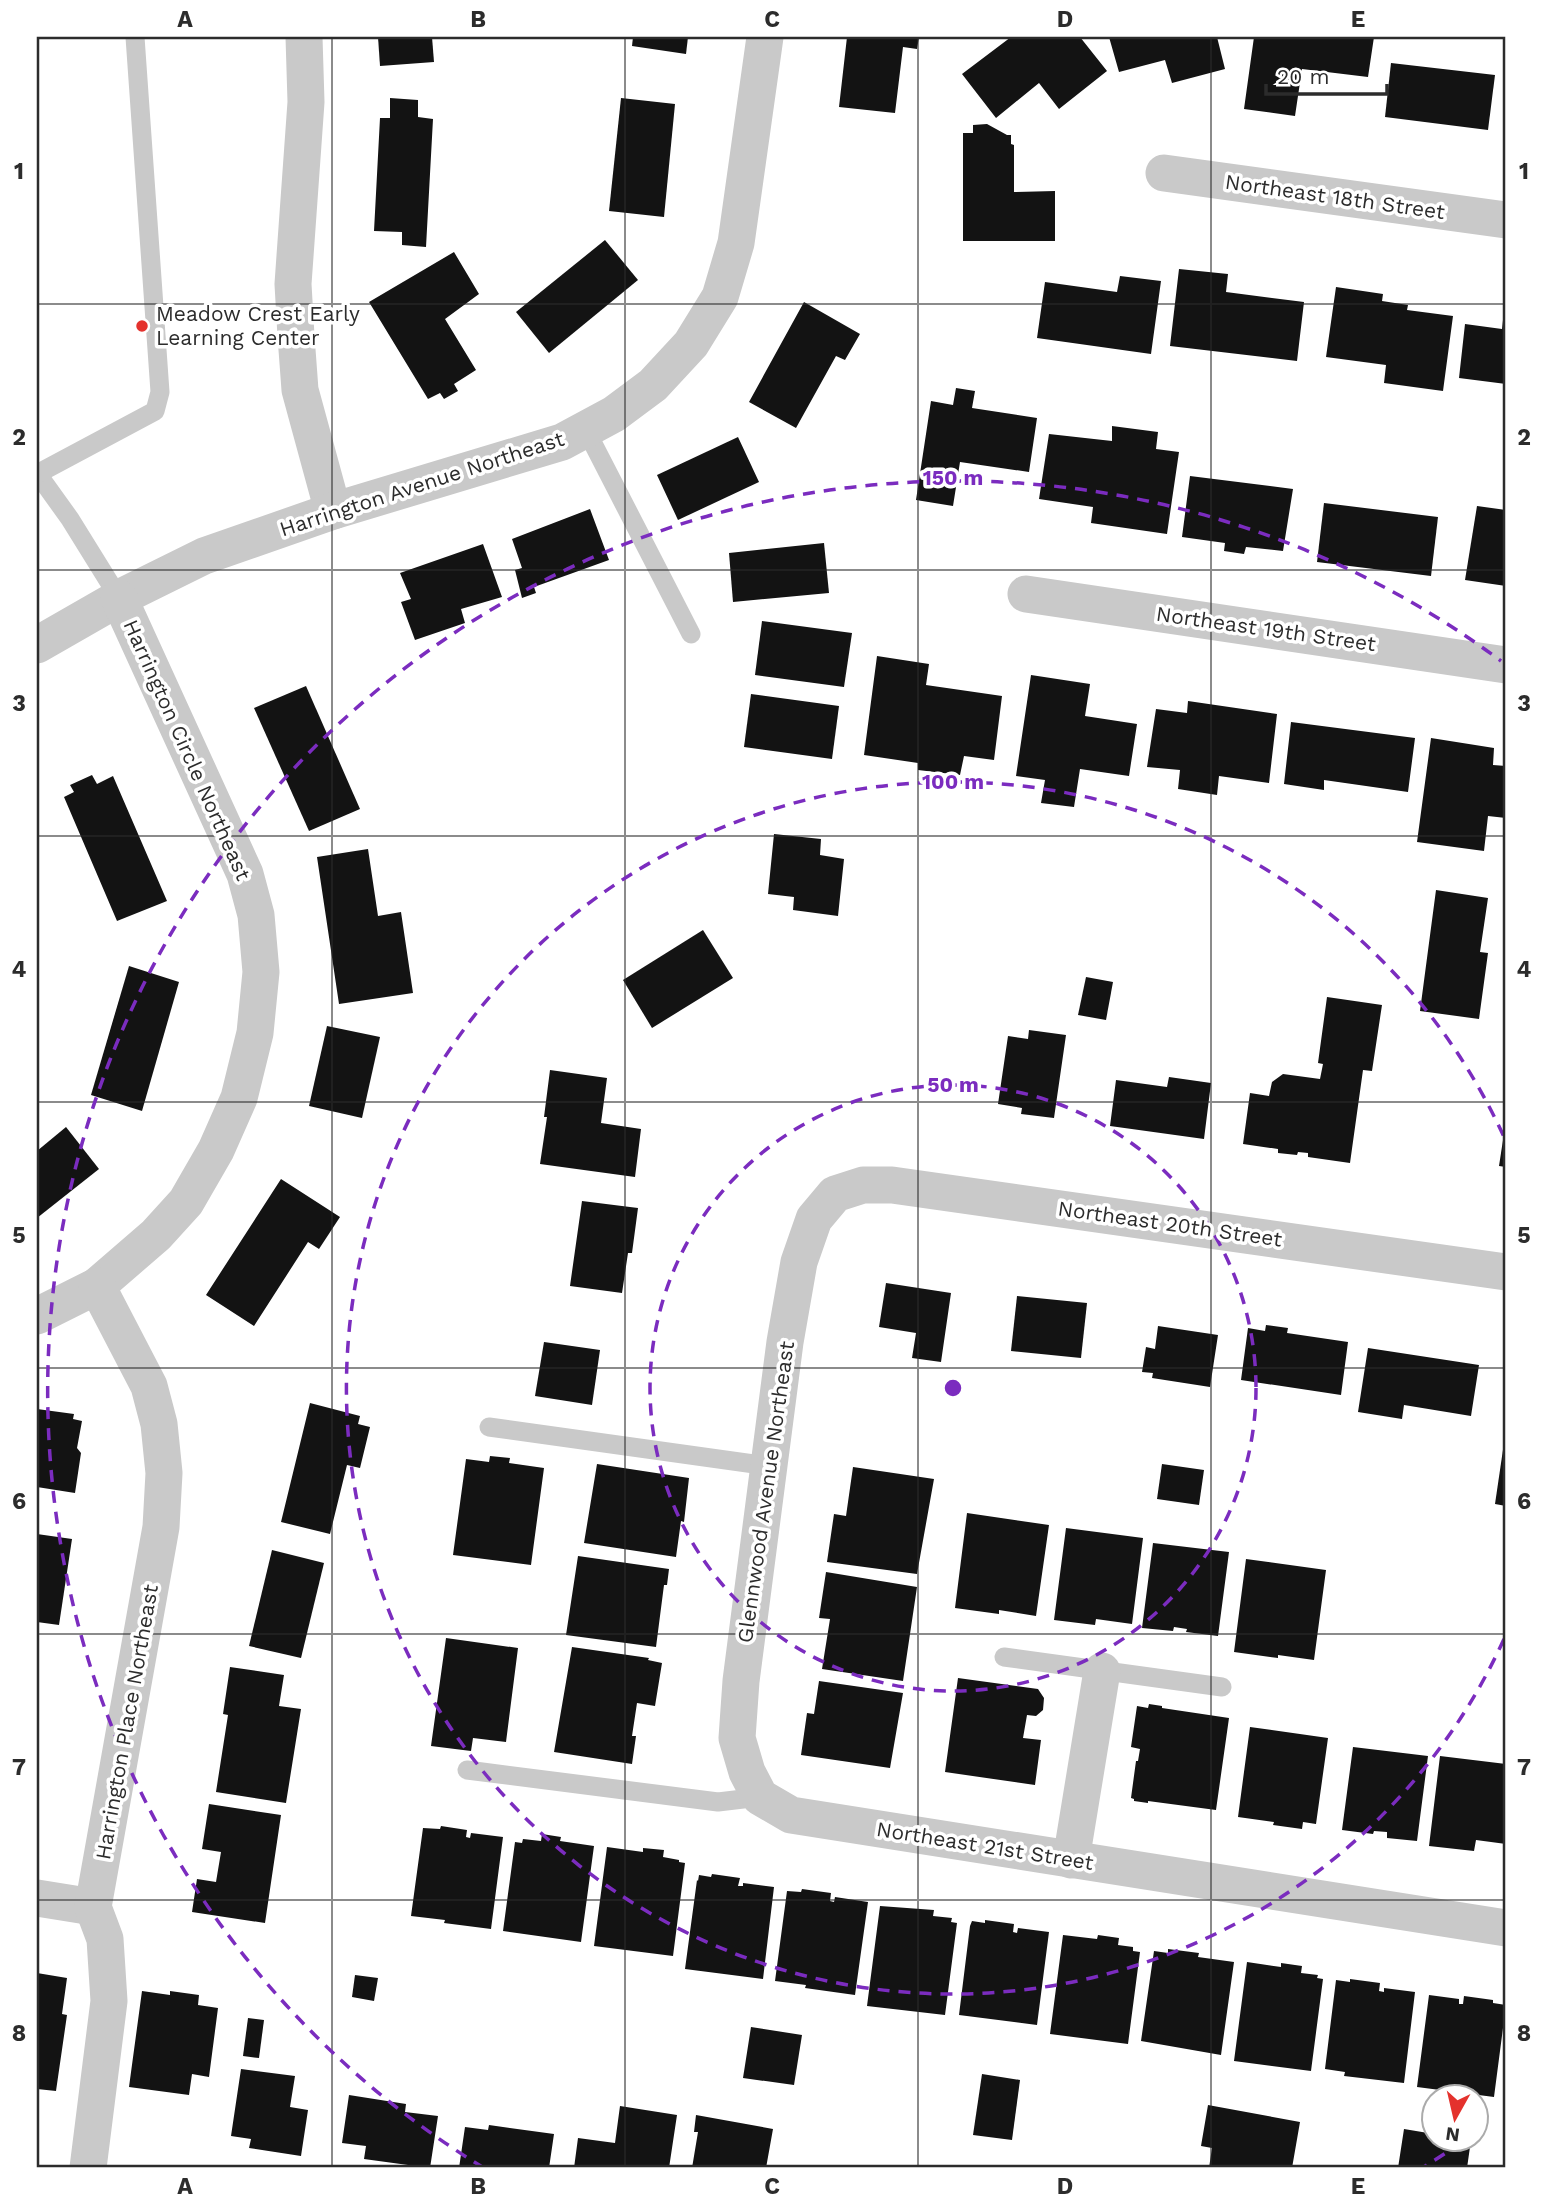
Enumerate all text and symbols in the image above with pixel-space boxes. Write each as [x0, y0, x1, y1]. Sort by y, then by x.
text: A [177, 6, 193, 33]
text: B [470, 6, 486, 33]
text: C [764, 6, 780, 33]
text: D [1057, 6, 1073, 33]
text: E [1351, 6, 1365, 33]
scale bar [1266, 52, 1387, 96]
text: 20 m [1277, 64, 1329, 89]
text: 1 [14, 158, 24, 185]
text: 1 [1519, 158, 1529, 185]
street label: Northeast 18th Street [1224, 169, 1447, 224]
place label: Meadow Crest Early Learning Center [156, 301, 360, 350]
marker: Meadow Crest Early Learning Center [134, 318, 150, 334]
text: 2 [12, 424, 26, 451]
text: 2 [1517, 424, 1531, 451]
street label: Harrington Avenue Northeast [276, 426, 567, 541]
text: 150 m [923, 465, 983, 490]
street label: Northeast 19th Street [1155, 601, 1378, 656]
street label: Harrington Circle Northeast [119, 616, 256, 884]
text: 3 [12, 690, 26, 717]
text: 3 [1517, 690, 1531, 717]
text: 100 m [922, 769, 984, 794]
text: 4 [12, 956, 27, 983]
text: 4 [1517, 956, 1532, 983]
text: 50 m [927, 1072, 979, 1097]
street label: Northeast 20th Street [1056, 1195, 1284, 1252]
text: 5 [12, 1222, 26, 1249]
text: 5 [1517, 1222, 1531, 1249]
street label: Glennwood Avenue Northeast [732, 1339, 799, 1644]
centre of rings [941, 1376, 965, 1400]
text: 6 [12, 1488, 26, 1515]
text: 6 [1517, 1488, 1531, 1515]
street label: Harrington Place Northeast [90, 1582, 163, 1862]
text: 7 [12, 1754, 26, 1781]
text: 7 [1517, 1754, 1531, 1781]
street label: Northeast 21st Street [875, 1816, 1096, 1875]
text: 8 [12, 2020, 26, 2047]
text: 8 [1517, 2020, 1531, 2047]
north arrow [1420, 2082, 1490, 2152]
text: N [1444, 2122, 1461, 2147]
text: A [177, 2173, 193, 2200]
text: B [470, 2173, 486, 2200]
text: C [764, 2173, 780, 2200]
text: D [1057, 2173, 1073, 2200]
text: E [1351, 2173, 1365, 2200]

